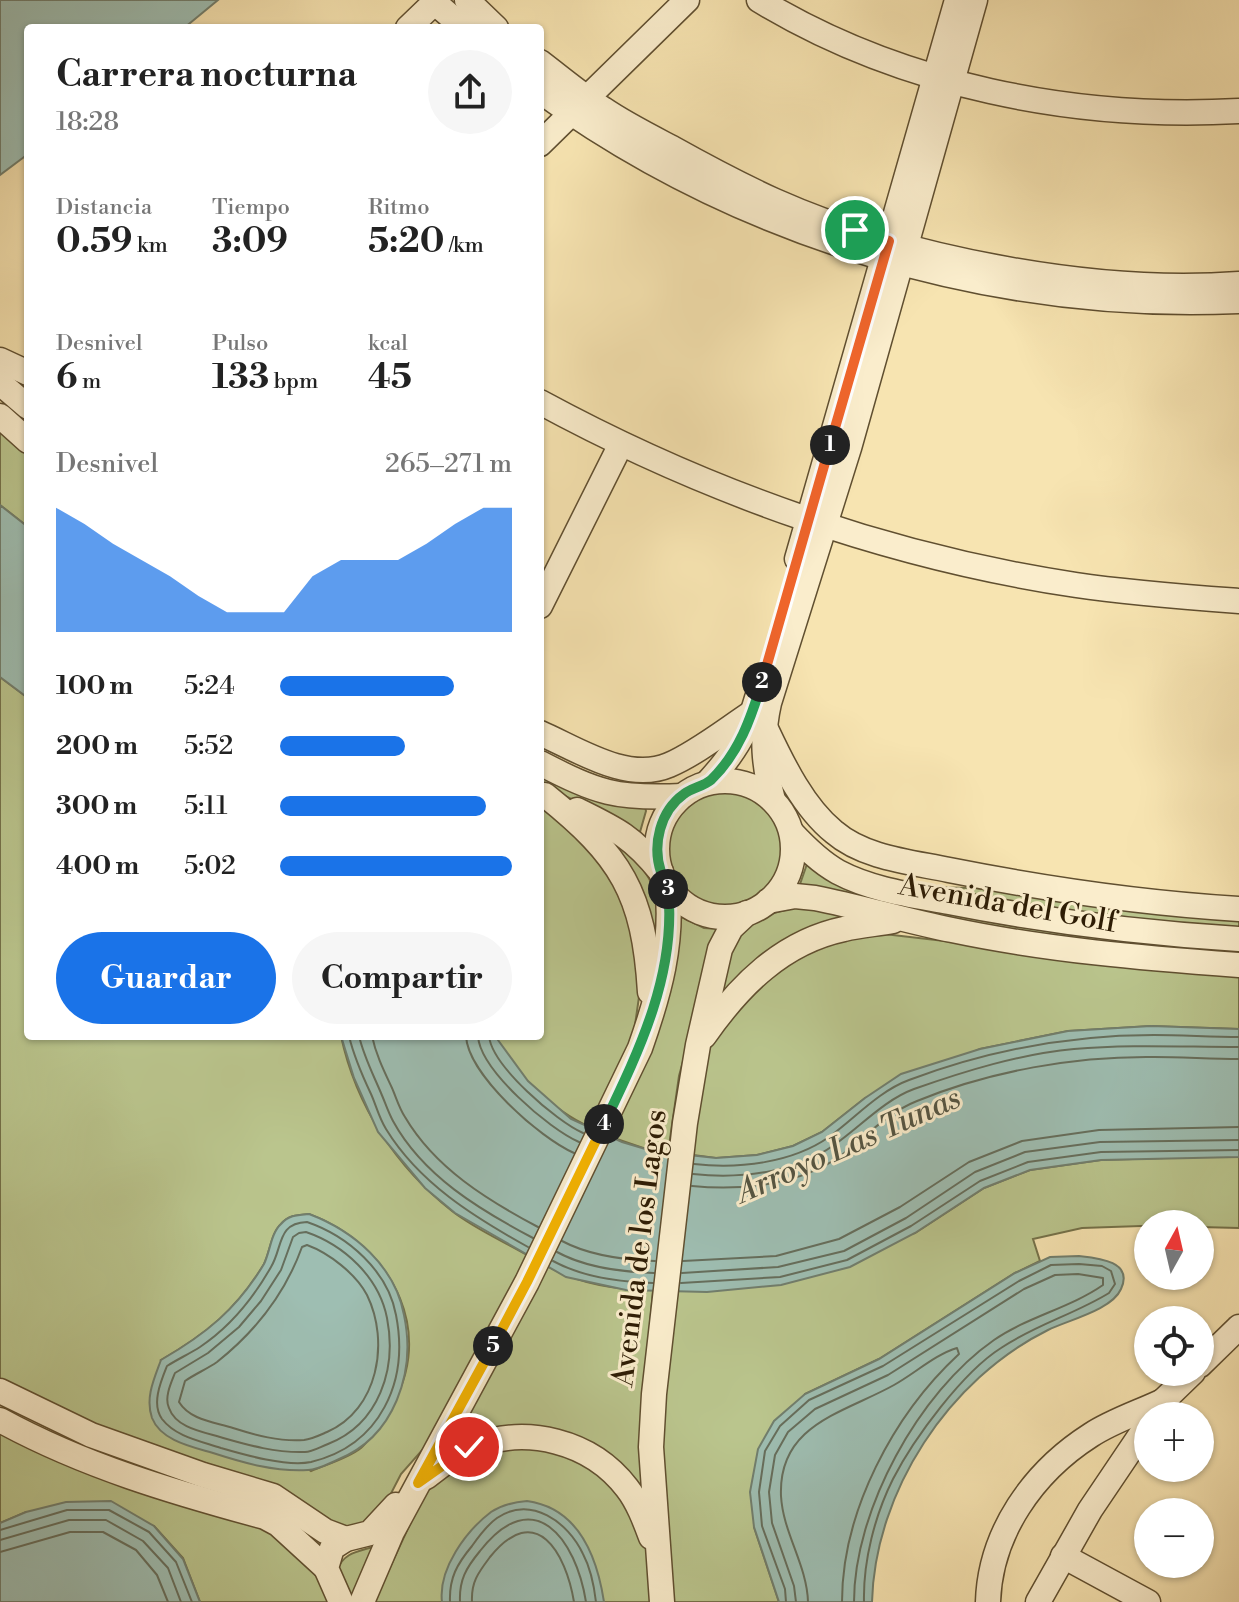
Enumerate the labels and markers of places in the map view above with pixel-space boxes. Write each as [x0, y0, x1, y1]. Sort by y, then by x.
pin [821, 196, 889, 264]
pin: 1 [810, 425, 850, 465]
pin: 2 [742, 662, 782, 702]
pin: 3 [648, 869, 688, 909]
pin: 4 [584, 1104, 624, 1144]
pin: 5 [473, 1326, 513, 1366]
pin [435, 1413, 503, 1481]

